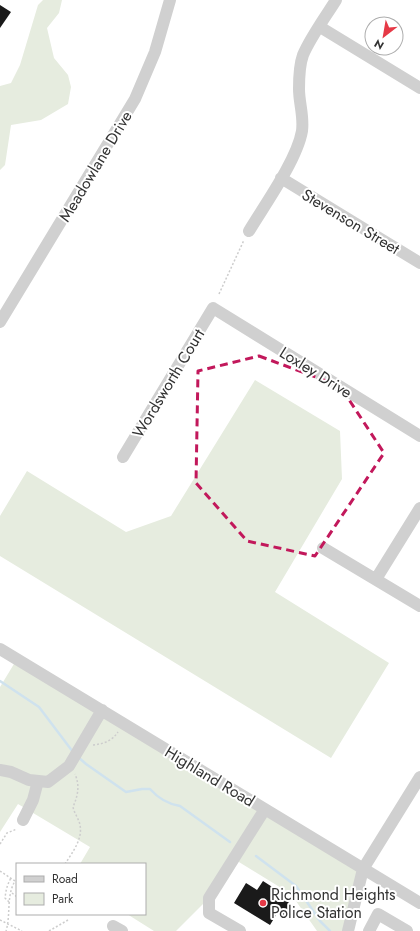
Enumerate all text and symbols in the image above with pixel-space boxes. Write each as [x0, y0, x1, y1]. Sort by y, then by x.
north arrow [364, 16, 404, 56]
text: N [371, 35, 387, 54]
street label: Meadowlane Drive [53, 106, 138, 226]
street label: Stevenson Street [297, 183, 404, 260]
street label: Wordsworth Court [127, 324, 210, 442]
street label: Loxley Drive [275, 341, 356, 404]
street label: Highland Road [160, 740, 259, 812]
legend [16, 863, 146, 915]
text: Road [52, 870, 78, 888]
place label: Richmond Heights Police Station [271, 883, 395, 924]
text: Park [52, 890, 74, 908]
marker: Richmond Heights Police Station [258, 898, 268, 908]

